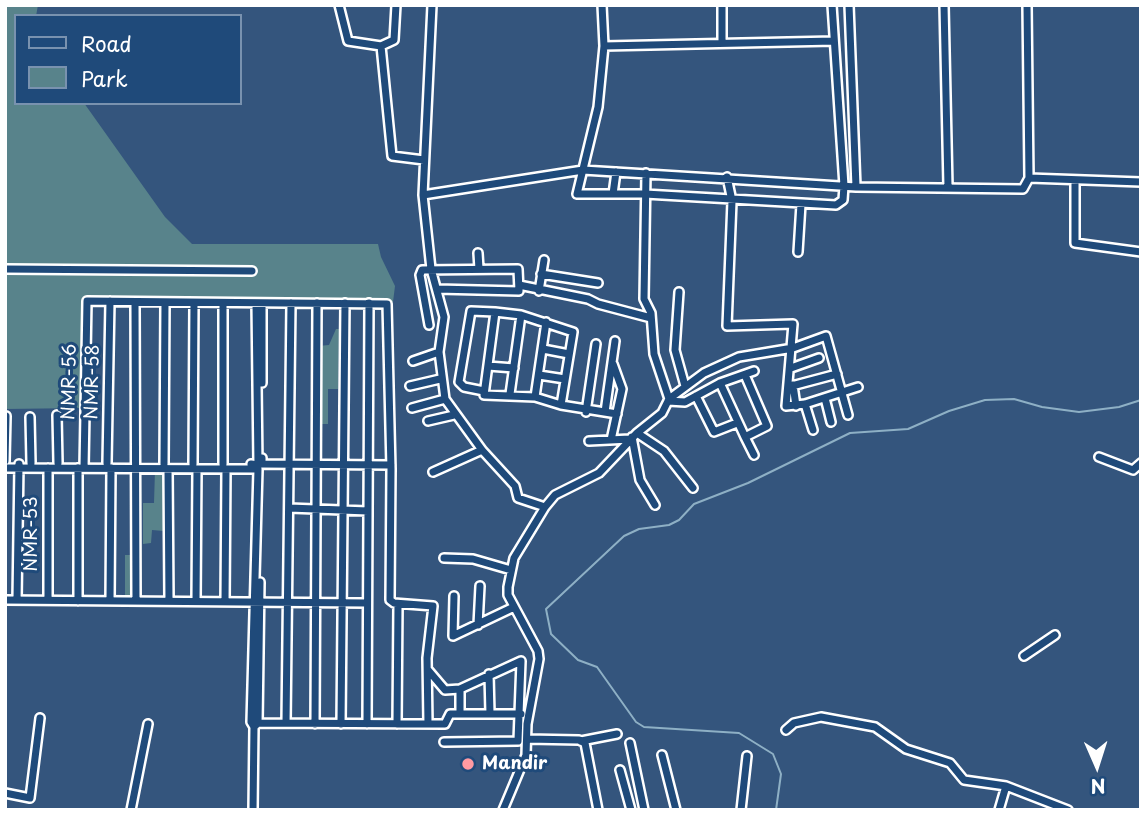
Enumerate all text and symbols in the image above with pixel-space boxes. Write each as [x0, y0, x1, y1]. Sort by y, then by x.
legend [14, 14, 242, 105]
text: Road [81, 27, 132, 59]
text: Park [81, 62, 128, 94]
street label: NMR-56 [59, 344, 81, 420]
street label: NMR-58 [82, 344, 104, 420]
street label: NMR-53 [21, 496, 43, 572]
north arrow [1062, 731, 1132, 801]
place label: Mandir [482, 753, 547, 775]
marker: Mandir [460, 756, 476, 772]
text: N [1090, 773, 1106, 801]

